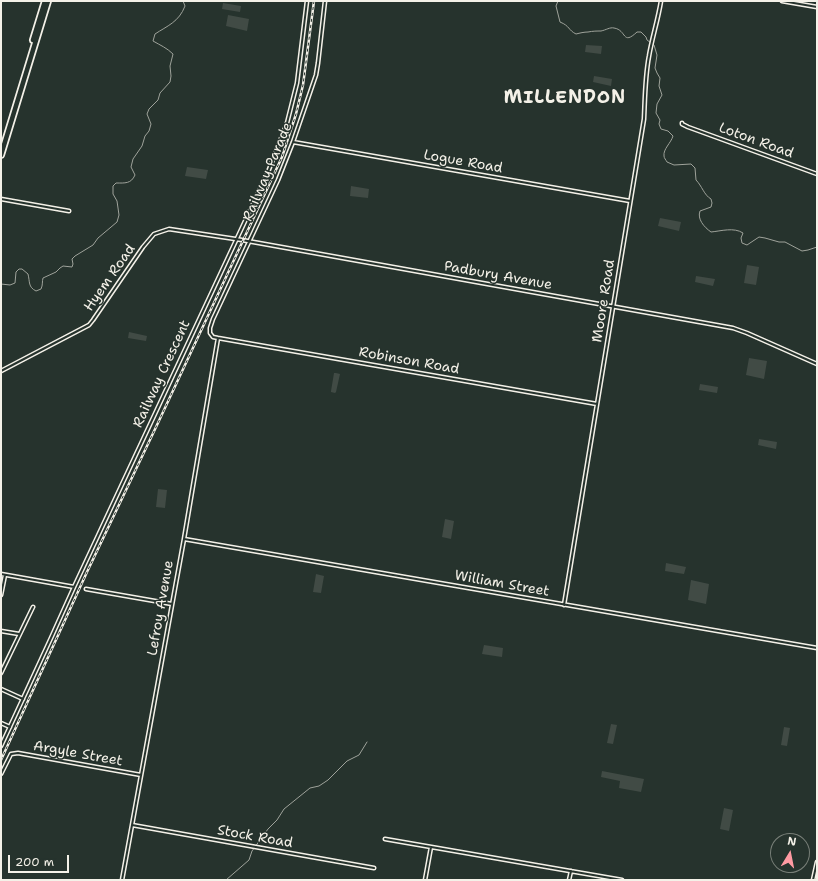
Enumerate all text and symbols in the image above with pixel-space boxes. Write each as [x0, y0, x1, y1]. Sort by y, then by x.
district label: MILLENDON [504, 87, 626, 109]
street label: Railway Parade [240, 120, 296, 224]
street label: Loton Road [716, 120, 796, 162]
street label: Logue Road [422, 147, 504, 177]
street label: Hyem Road [81, 241, 139, 315]
street label: Padbury Avenue [443, 258, 553, 294]
street label: Moore Road [589, 258, 619, 344]
street label: Railway Crescent [130, 318, 194, 430]
street label: Robinson Road [357, 344, 461, 378]
street label: Lefroy Avenue [144, 559, 178, 657]
street label: William Street [453, 567, 551, 601]
street label: Argyle Street [32, 738, 124, 770]
street label: Stock Road [216, 822, 294, 852]
north arrow [770, 833, 810, 873]
text: N [786, 834, 798, 850]
scale bar [10, 847, 71, 873]
text: 200 m [15, 854, 54, 870]

